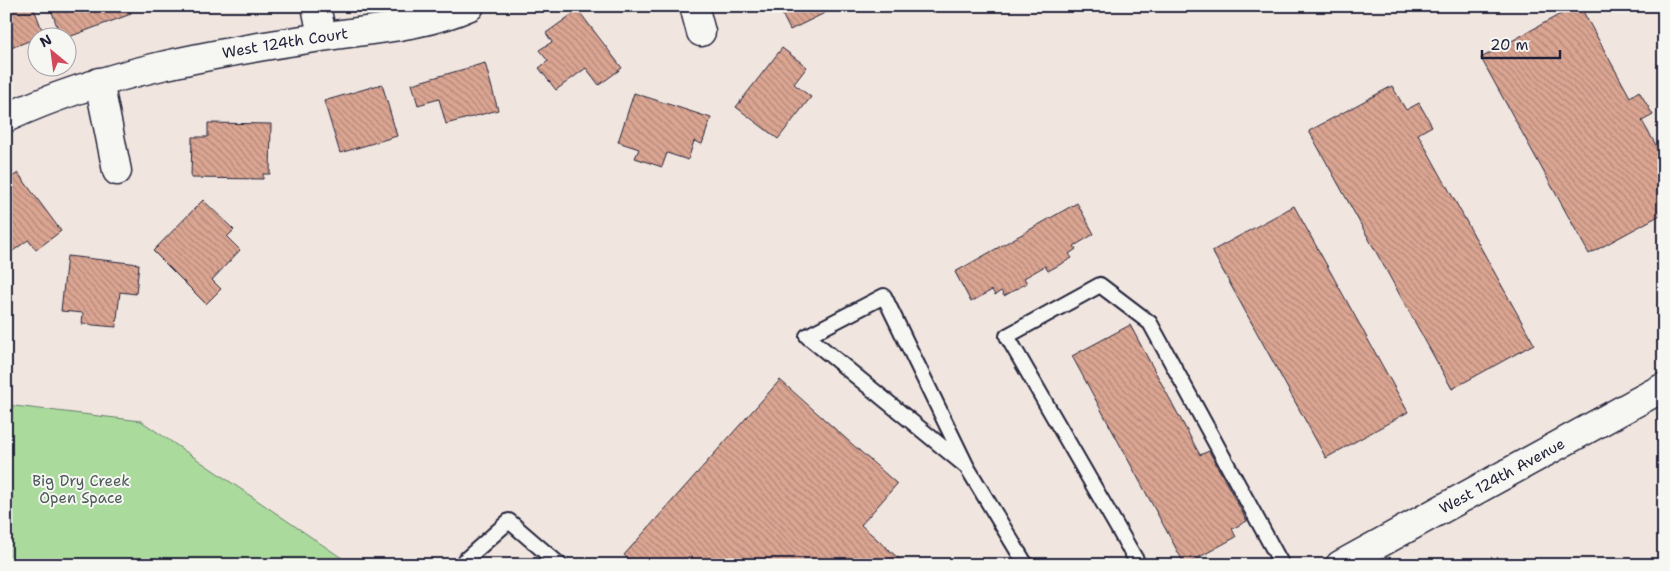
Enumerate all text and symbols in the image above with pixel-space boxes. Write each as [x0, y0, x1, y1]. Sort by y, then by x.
street label: West 124th Court [221, 23, 349, 63]
north arrow [28, 28, 78, 78]
scale bar [1482, 28, 1560, 60]
text: N [36, 30, 55, 51]
text: 20 m [1490, 35, 1529, 55]
street label: West 124th Avenue [1436, 433, 1568, 518]
park label: Big Dry Creek Open Space [32, 471, 130, 508]

